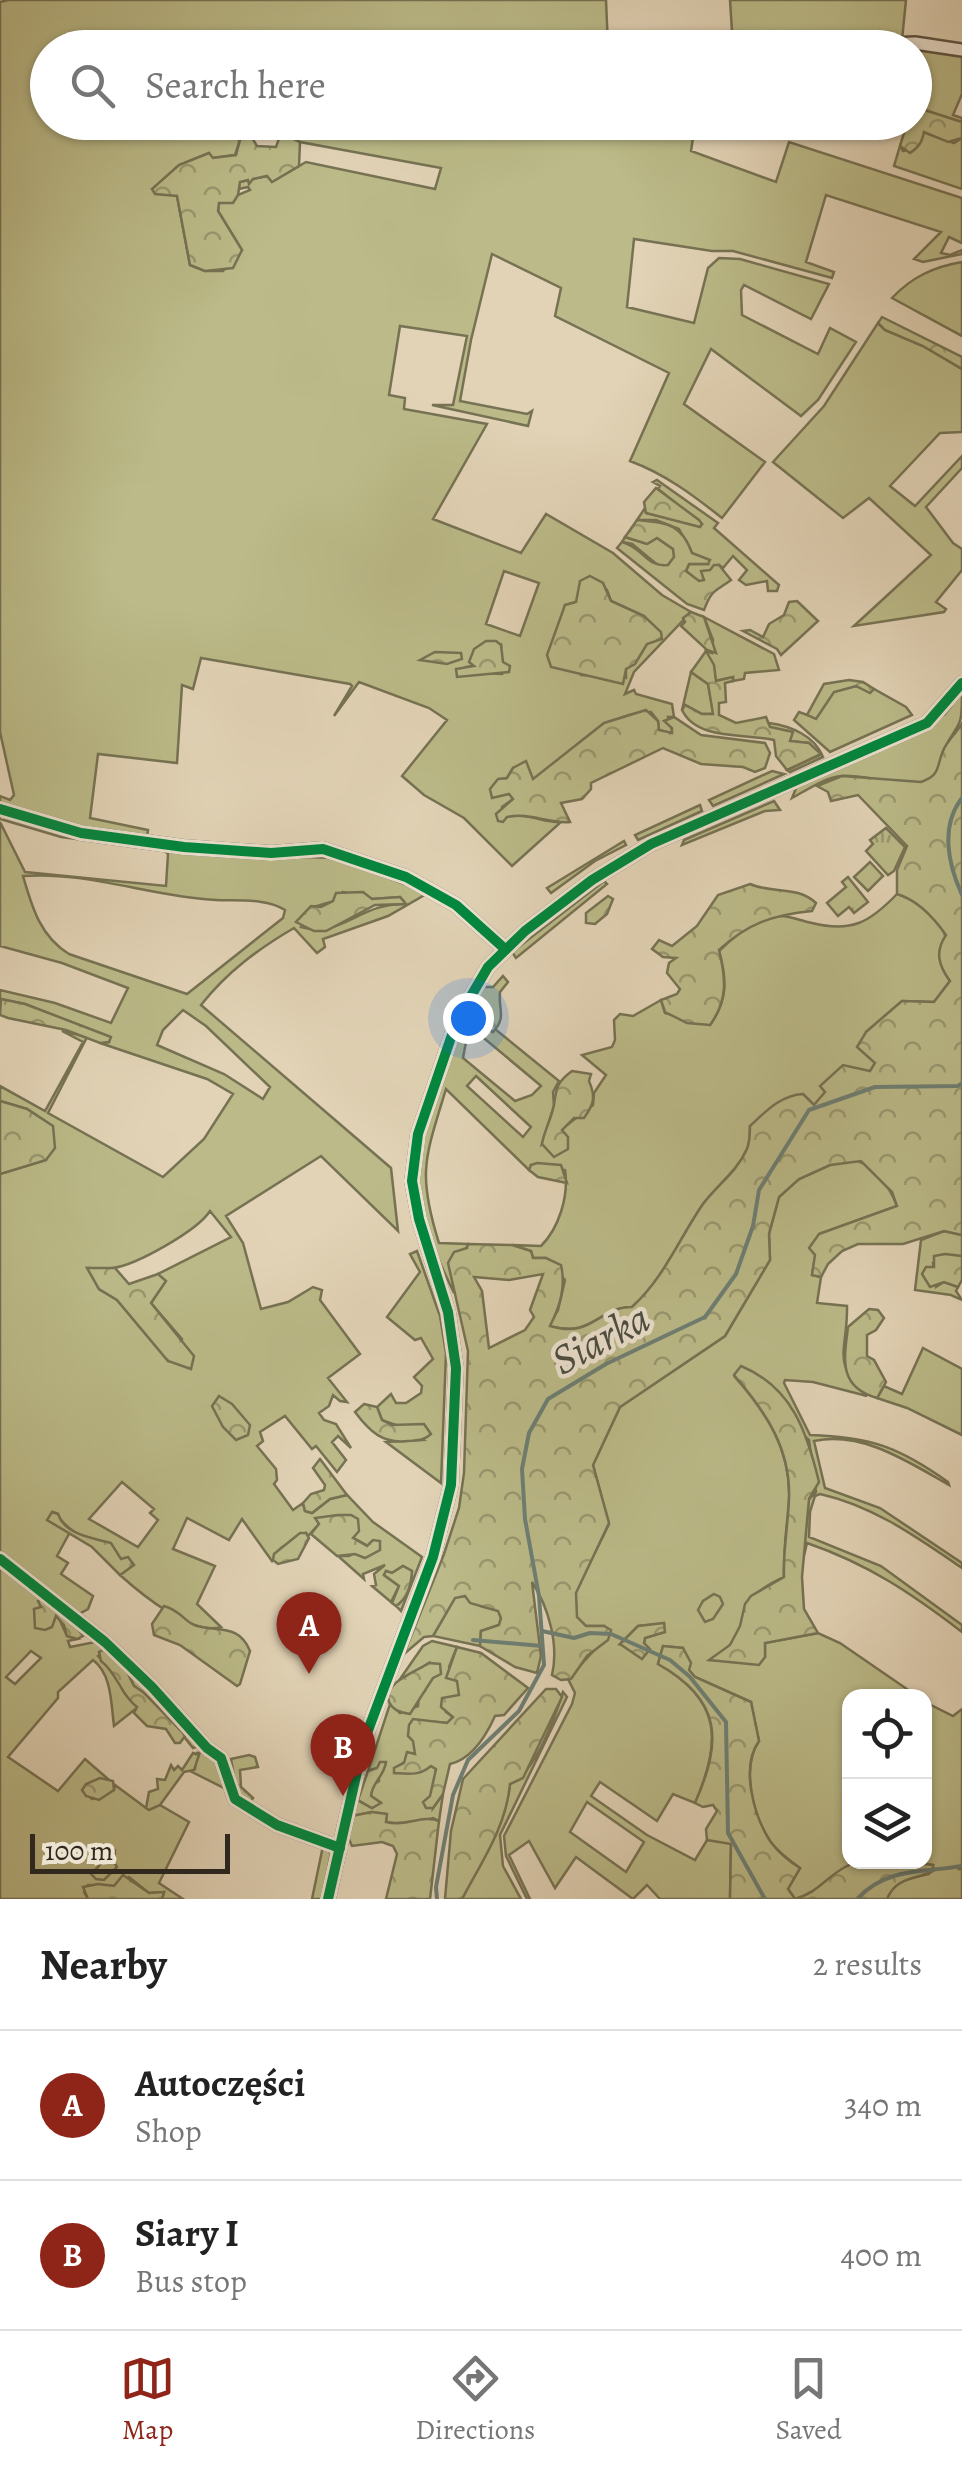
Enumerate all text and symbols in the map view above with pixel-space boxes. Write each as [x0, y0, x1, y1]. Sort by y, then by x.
search box [30, 30, 932, 140]
icon: search [65, 58, 120, 113]
text: Search here [145, 59, 326, 111]
your location [443, 993, 494, 1044]
water label: Siarka [541, 1289, 659, 1388]
pin: A [276, 1592, 342, 1674]
map controls [842, 1689, 932, 1869]
button: locate [842, 1689, 932, 1779]
pin: B [310, 1714, 376, 1796]
button: layers [842, 1779, 932, 1869]
scale bar [30, 1829, 230, 1874]
text: 100 m [45, 1832, 113, 1870]
text: Nearby [40, 1936, 167, 1993]
text: 2 results [813, 1942, 922, 1986]
text: Autoczęści [135, 2057, 305, 2109]
text: A [62, 2083, 83, 2127]
text: 340 m [844, 2083, 922, 2127]
text: Shop [135, 2109, 202, 2153]
text: Siary I [135, 2207, 239, 2259]
text: B [62, 2233, 83, 2277]
text: 400 m [840, 2233, 922, 2277]
text: Bus stop [135, 2259, 247, 2303]
tab: Map [120, 2351, 175, 2449]
tab: Directions [415, 2351, 535, 2449]
tab: Saved [776, 2351, 842, 2449]

